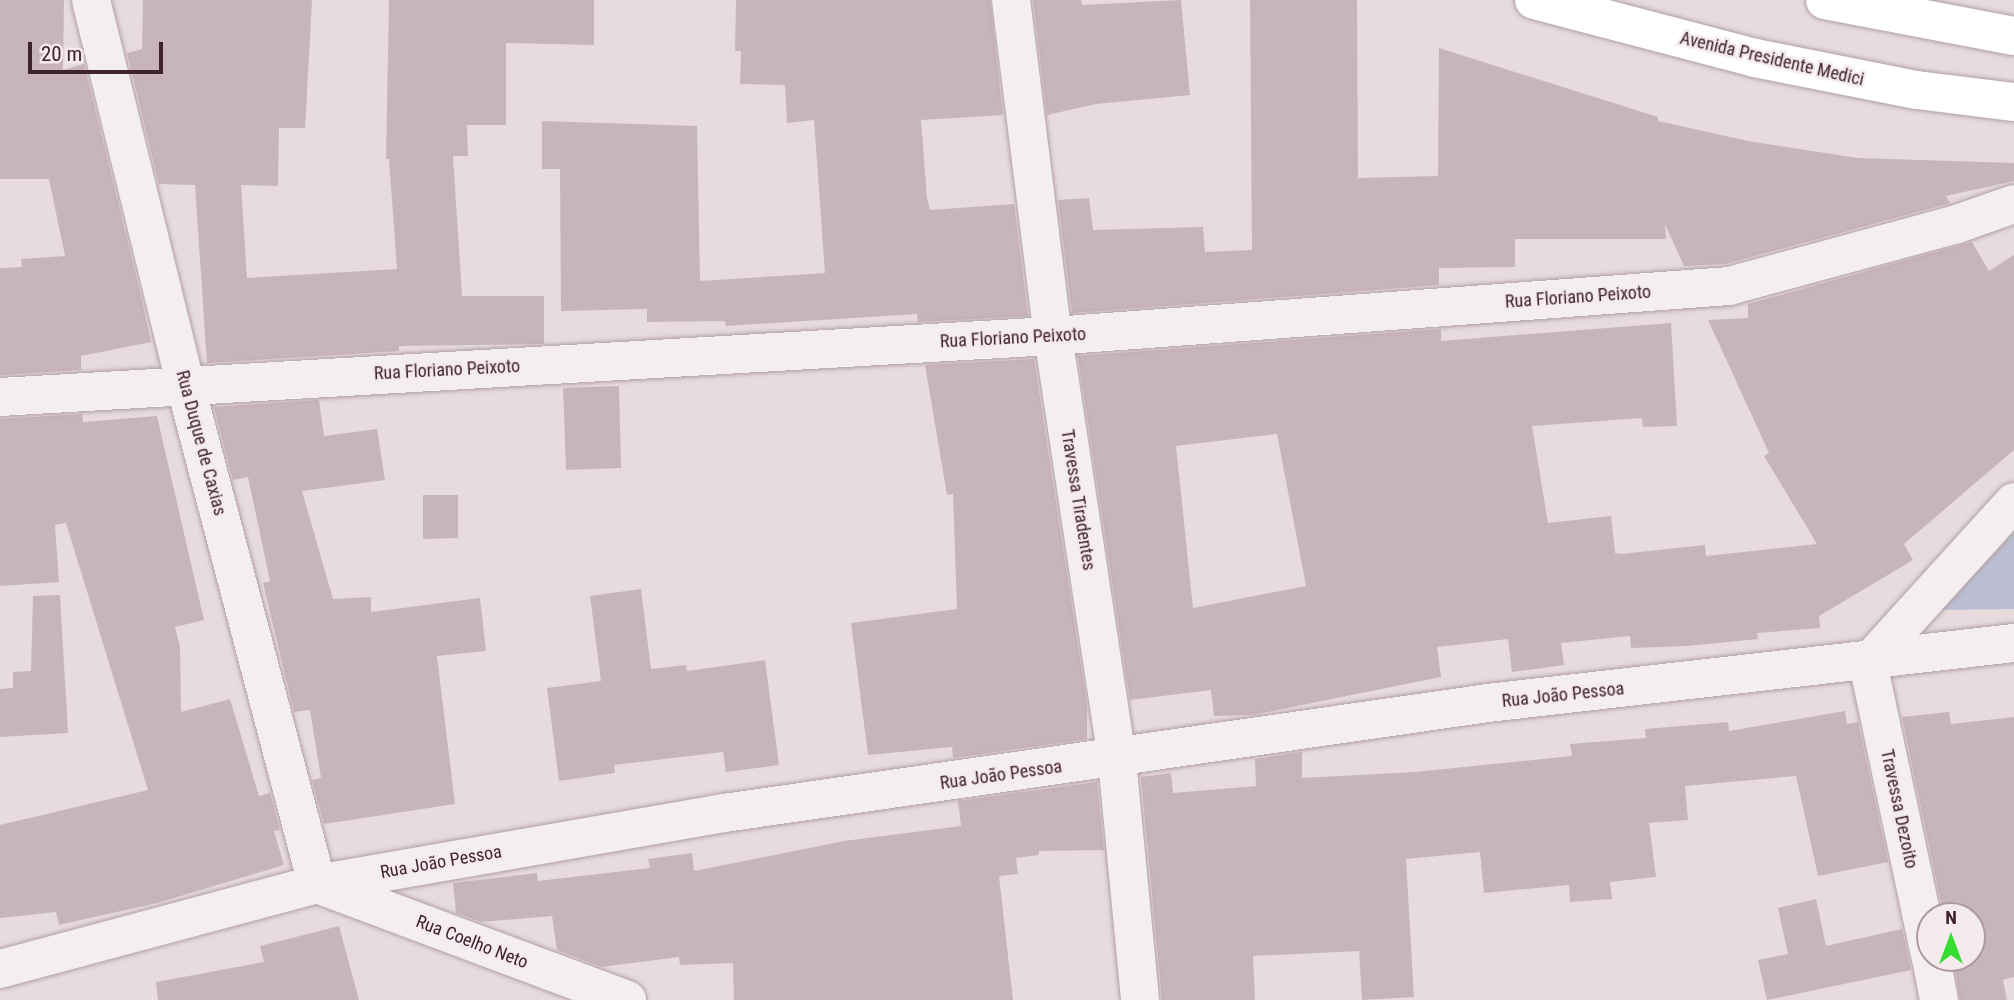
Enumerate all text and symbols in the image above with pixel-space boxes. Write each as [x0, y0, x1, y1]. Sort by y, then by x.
street label: Avenida Presidente Medici [1678, 27, 1866, 91]
scale bar [32, 28, 166, 72]
text: 20 m [41, 42, 82, 66]
street label: Rua Floriano Peixoto [1504, 281, 1652, 313]
street label: Rua Floriano Peixoto [939, 323, 1087, 353]
street label: Rua Floriano Peixoto [373, 355, 521, 385]
street label: Rua Duque de Caxias [171, 368, 231, 518]
street label: Travessa Tiradentes [1056, 428, 1100, 572]
street label: Rua João Pessoa [1501, 678, 1625, 712]
street label: Travessa Dezoito [1876, 747, 1922, 871]
street label: Rua João Pessoa [939, 756, 1063, 794]
street label: Rua João Pessoa [379, 841, 503, 883]
north arrow [1916, 902, 1986, 972]
text: N [1945, 906, 1957, 929]
street label: Rua Coelho Neto [413, 911, 531, 973]

